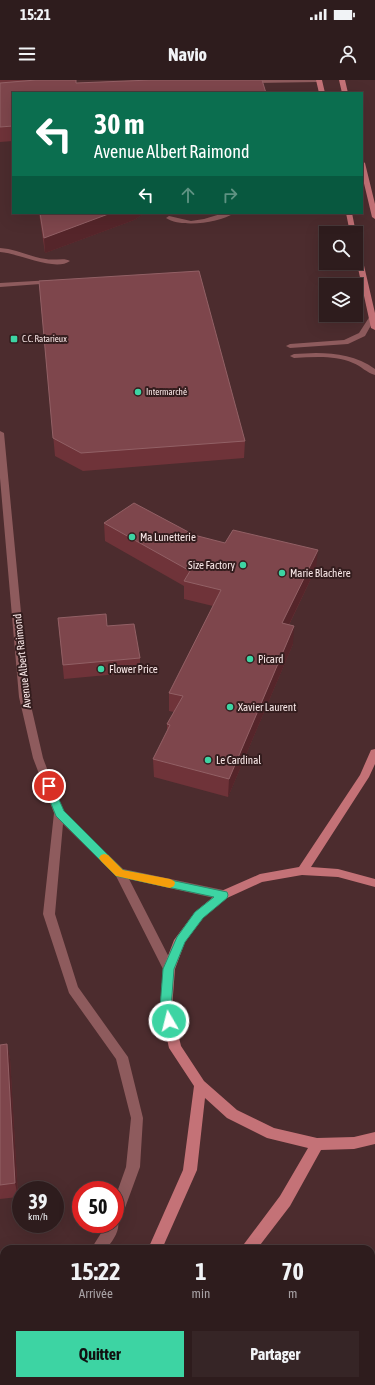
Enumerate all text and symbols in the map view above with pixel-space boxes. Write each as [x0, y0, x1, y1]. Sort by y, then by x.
text: 15:21 [20, 6, 51, 23]
icon: menu [16, 43, 38, 65]
icon: person [337, 43, 359, 65]
text: Navio [168, 44, 207, 65]
icon: left [28, 108, 80, 160]
text: 30 m [94, 108, 144, 140]
text: Avenue Albert Raimond [94, 141, 250, 162]
icon: left [135, 184, 157, 206]
icon: ahead [177, 184, 199, 206]
icon: right [219, 184, 241, 206]
map controls [319, 226, 363, 322]
button: search [319, 226, 363, 270]
button: layers [319, 278, 363, 322]
marker: C.C. Ratarieux [9, 334, 19, 344]
place label: C.C. Ratarieux [22, 334, 67, 344]
marker: Intermarché [133, 387, 143, 397]
place label: Intermarché [146, 387, 187, 397]
place label: Ma Lunetterie [140, 531, 196, 543]
marker: Ma Lunetterie [127, 532, 137, 542]
place label: Size Factory [188, 559, 235, 571]
marker: Size Factory [238, 560, 248, 570]
place label: Marie Blachère [290, 567, 351, 579]
marker: Marie Blachère [277, 568, 287, 578]
street label: Avenue Albert Raimond [11, 613, 33, 709]
place label: Picard [258, 653, 283, 665]
marker: Picard [245, 654, 255, 664]
place label: Flower Price [109, 663, 158, 675]
marker: Flower Price [96, 664, 106, 674]
place label: Xavier Laurent [238, 701, 296, 713]
marker: Xavier Laurent [225, 702, 235, 712]
place label: Le Cardinal [216, 754, 261, 766]
marker: Le Cardinal [203, 755, 213, 765]
pin [32, 769, 66, 803]
icon: arrive [38, 775, 60, 797]
position arrow [148, 1000, 190, 1042]
speed limit sign: 50 [72, 1181, 124, 1233]
text: 39 [29, 1190, 47, 1213]
text: km/h [28, 1211, 48, 1222]
text: 15:22 [71, 1258, 121, 1285]
text: 1 [195, 1258, 207, 1285]
text: 70 [281, 1258, 304, 1285]
text: Arrivée [79, 1286, 113, 1301]
text: min [192, 1286, 210, 1301]
text: m [288, 1286, 297, 1301]
button: Quitter [16, 1331, 184, 1377]
button: Partager [192, 1331, 359, 1377]

